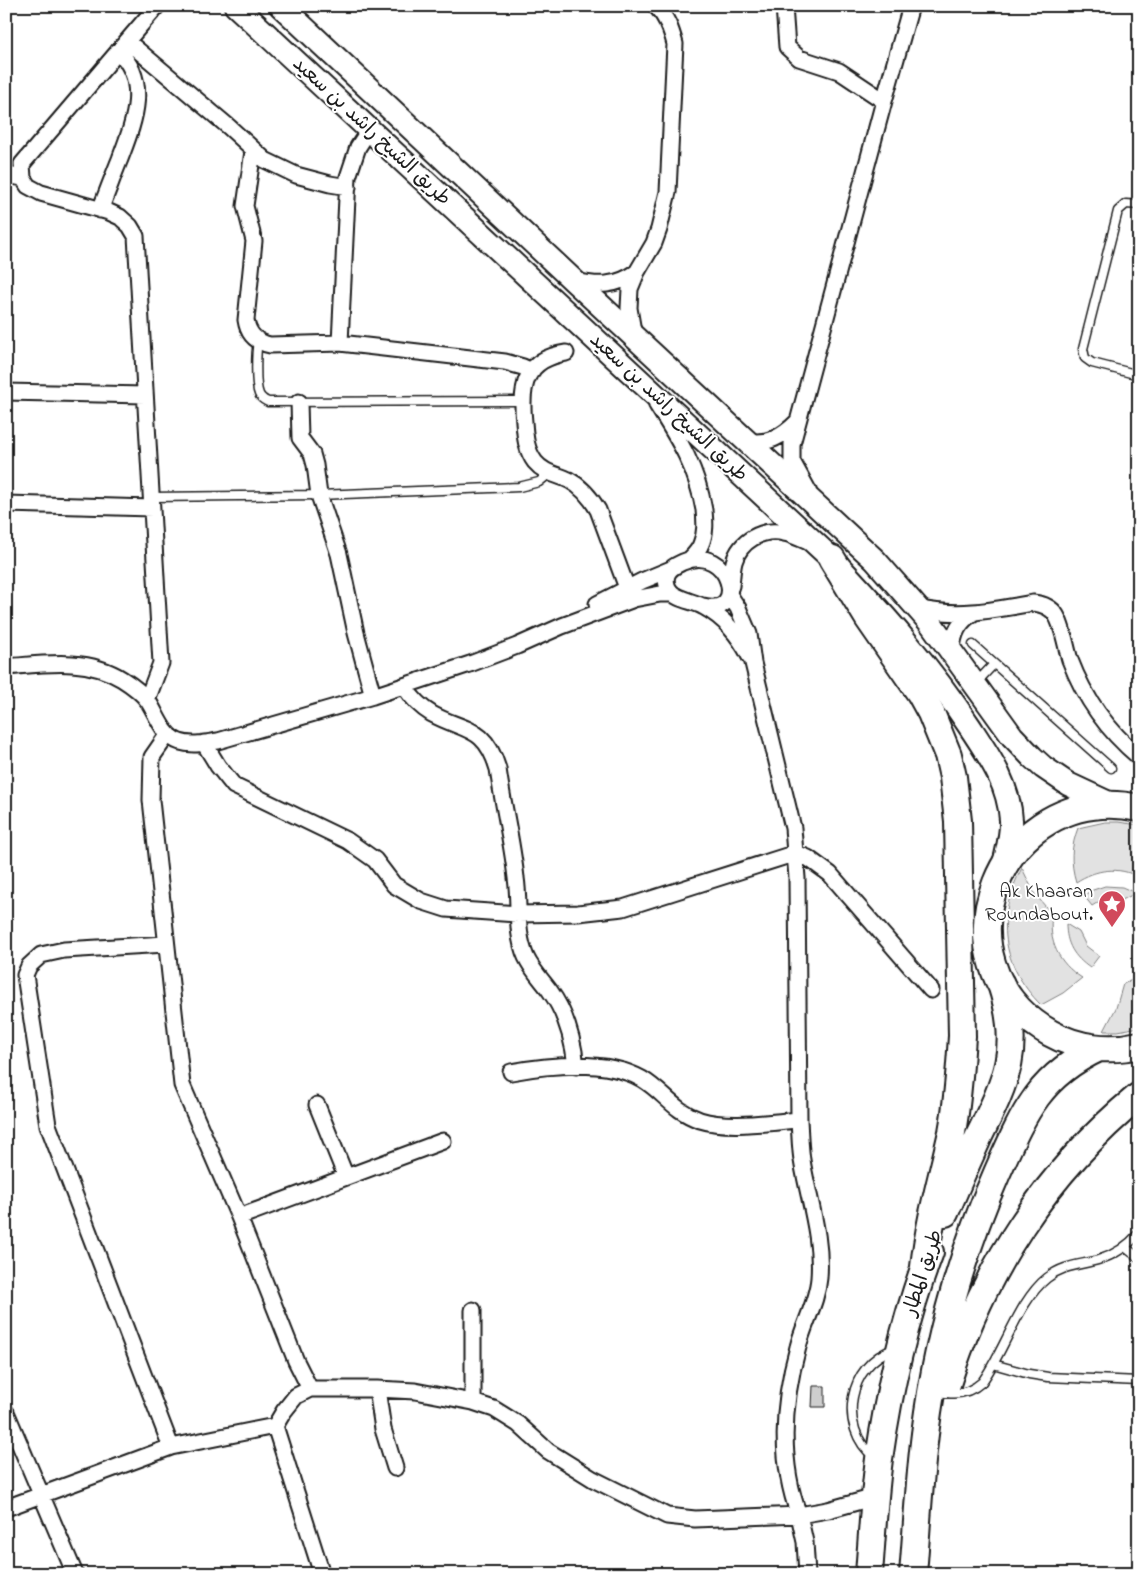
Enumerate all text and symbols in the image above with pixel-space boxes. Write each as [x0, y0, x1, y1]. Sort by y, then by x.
street label: طريق الشيخ راشد بن سعيد [285, 51, 457, 213]
street label: طريق الشيخ راشد بن سعيد [582, 327, 754, 489]
place label: Ak Khaaran Roundabout. [985, 878, 1093, 930]
place icon: Ak Khaaran Roundabout. [1097, 889, 1127, 928]
street label: طريق المطار [896, 1226, 952, 1322]

